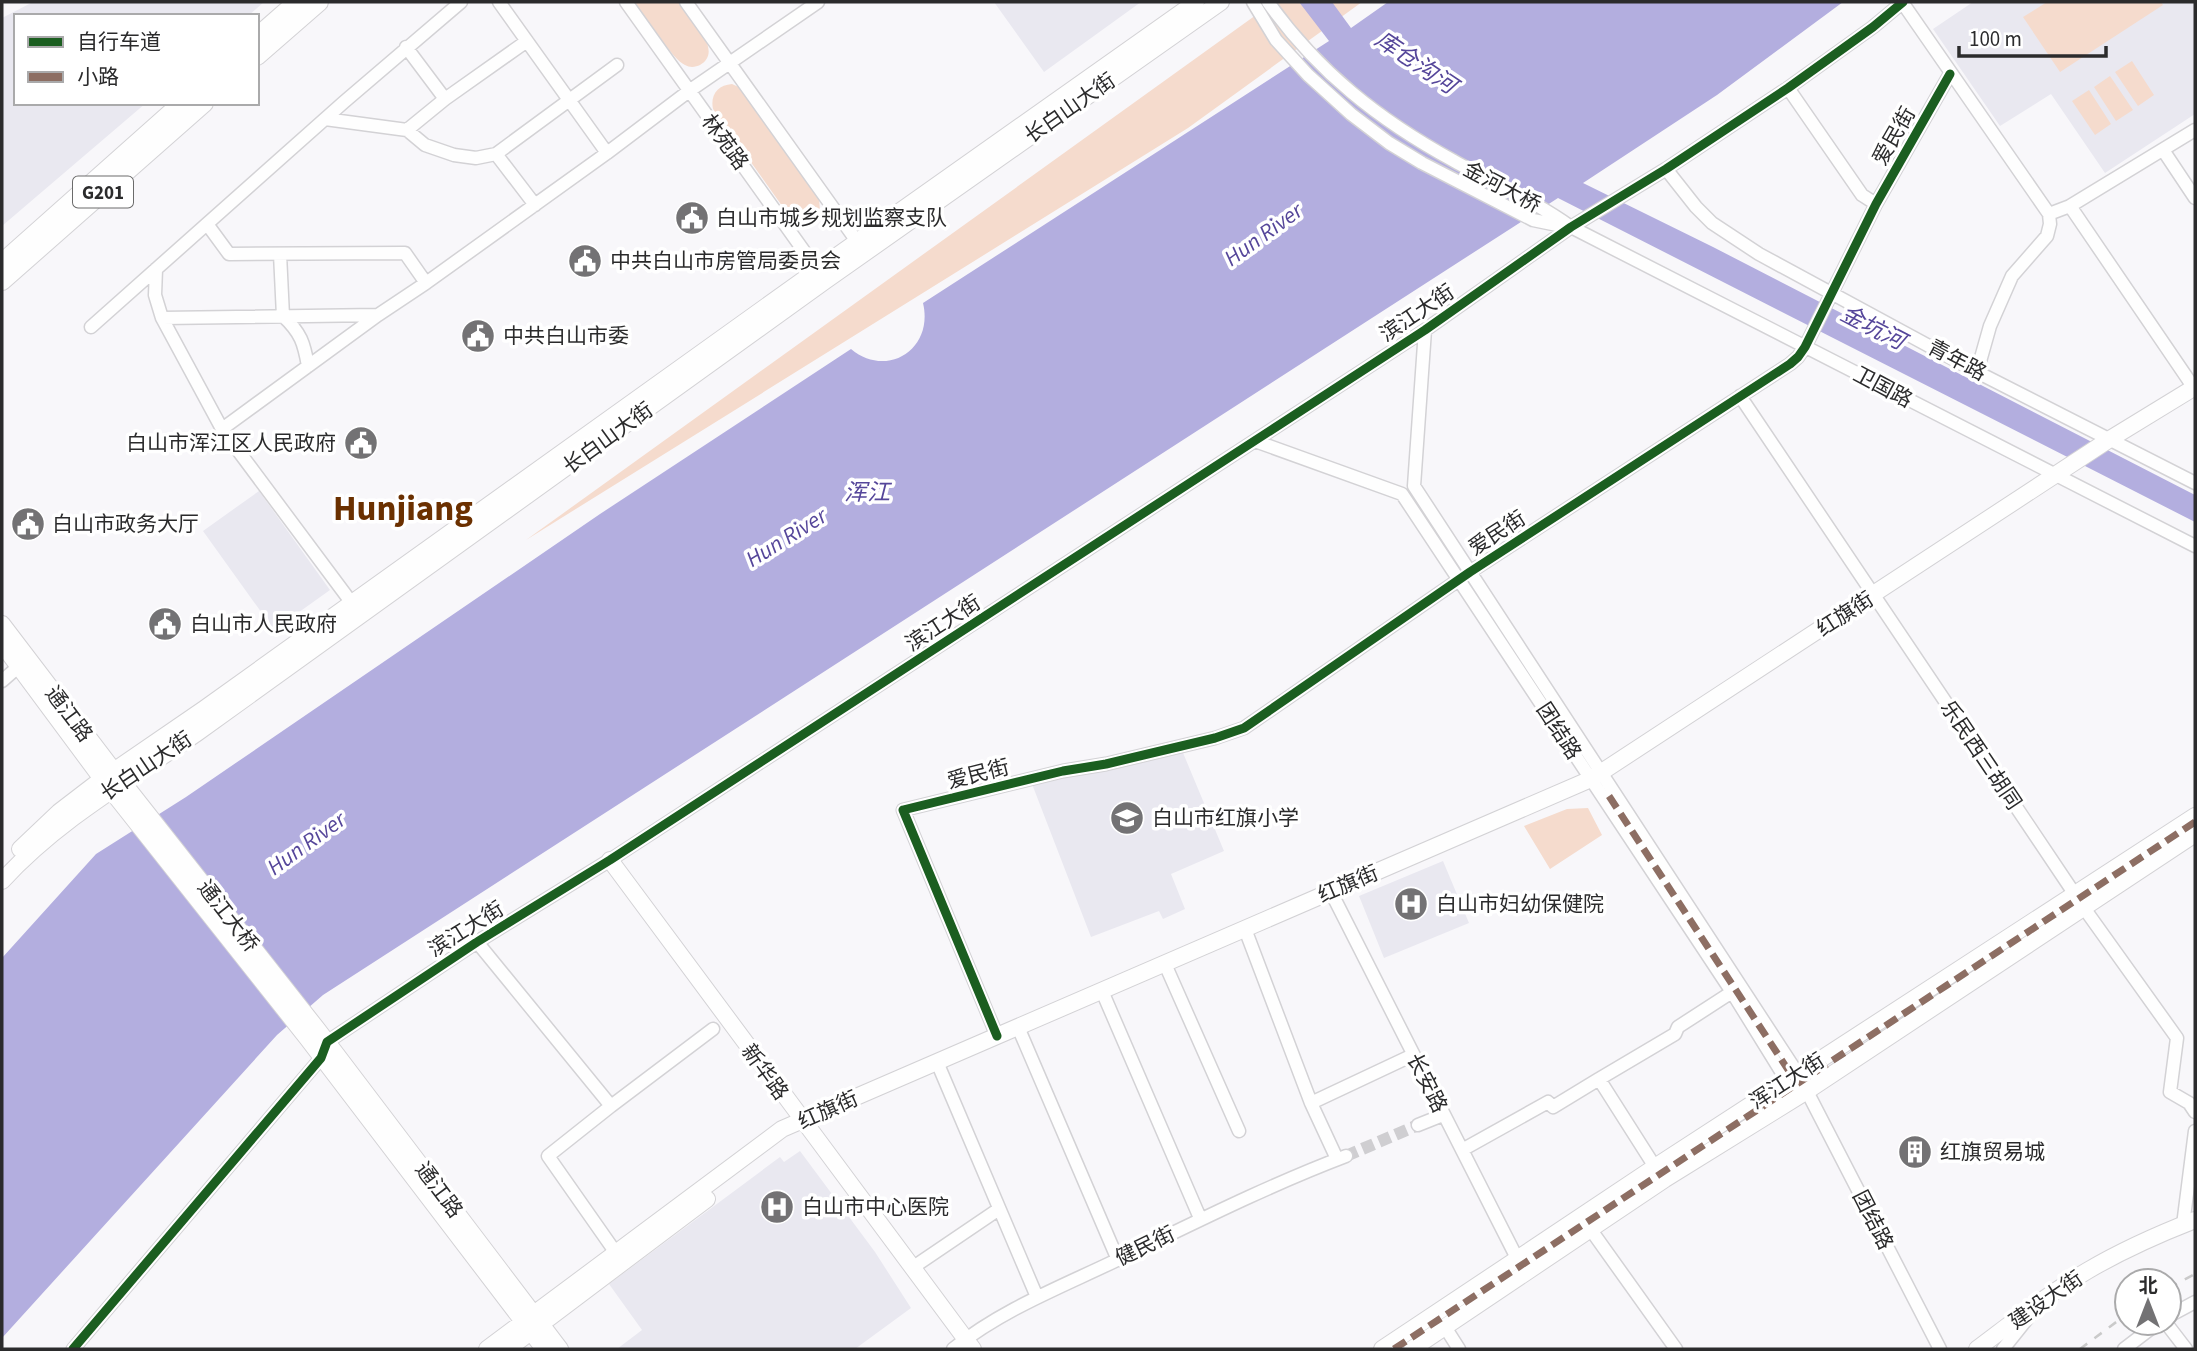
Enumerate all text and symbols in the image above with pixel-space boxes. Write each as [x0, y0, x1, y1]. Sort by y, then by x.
legend [14, 14, 259, 105]
scale bar [1959, 14, 2106, 58]
water label: 库仓沟河 [1368, 23, 1466, 104]
text: 100 m [1969, 24, 2022, 54]
text: 自行车道 [77, 27, 161, 57]
text: 小路 [77, 62, 119, 92]
street label: 长白山大街 [1018, 66, 1122, 150]
street label: 爱民街 [1865, 101, 1923, 171]
street label: 林苑路 [694, 108, 756, 176]
street label: 金河大桥 [1458, 154, 1546, 220]
road number: G201 [73, 176, 133, 208]
water label: Hun River [1217, 194, 1310, 274]
public building icon: 白山市城乡规划监察支队 [673, 199, 711, 237]
place label: 白山市城乡规划监察支队 [716, 203, 947, 233]
public building icon: 中共白山市房管局委员会 [566, 242, 604, 280]
place label: 中共白山市房管局委员会 [610, 246, 841, 276]
street label: 滨江大街 [1374, 277, 1460, 349]
water label: 金坑河 [1835, 297, 1915, 360]
public building icon: 中共白山市委 [459, 317, 497, 355]
place label: 中共白山市委 [503, 321, 629, 351]
street label: 青年路 [1922, 332, 1992, 388]
street label: 卫国路 [1848, 359, 1918, 415]
street label: 长白山大街 [557, 395, 659, 481]
public building icon: 白山市浑江区人民政府 [342, 424, 380, 462]
place label: 白山市浑江区人民政府 [126, 428, 336, 458]
water label: 浑江 [844, 476, 893, 509]
district label: Hunjiang [333, 484, 473, 534]
water label: Hun River [739, 499, 834, 575]
street label: 爱民街 [1462, 503, 1532, 563]
public building icon: 白山市政务大厅 [9, 505, 47, 543]
place label: 白山市政务大厅 [52, 509, 199, 539]
street label: 红旗街 [1810, 584, 1880, 644]
street label: 滨江大街 [900, 588, 986, 658]
public building icon: 白山市人民政府 [146, 605, 184, 643]
place label: 白山市人民政府 [190, 609, 337, 639]
street label: 通江路 [38, 680, 100, 748]
street label: 乐民西三胡同 [1933, 694, 2029, 816]
street label: 团结路 [1529, 696, 1589, 766]
street label: 长白山大街 [94, 724, 198, 808]
street label: 爱民街 [944, 752, 1012, 796]
school or university icon: 白山市红旗小学 [1108, 799, 1146, 837]
water label: Hun River [260, 803, 353, 883]
place label: 白山市红旗小学 [1152, 803, 1299, 833]
street label: 红旗街 [1313, 858, 1383, 910]
street label: 通江大桥 [190, 874, 266, 958]
hospital icon: 白山市妇幼保健院 [1392, 885, 1430, 923]
place label: 白山市妇幼保健院 [1436, 889, 1604, 919]
street label: 滨江大街 [422, 894, 510, 964]
street label: 新华路 [734, 1038, 796, 1106]
street label: 浑江大街 [1744, 1046, 1830, 1116]
street label: 长安路 [1399, 1048, 1455, 1118]
street label: 红旗街 [793, 1083, 863, 1137]
building icon: 红旗贸易城 [1896, 1133, 1934, 1171]
place label: 红旗贸易城 [1940, 1137, 2045, 1167]
street label: 通江路 [408, 1156, 470, 1224]
street label: 团结路 [1845, 1185, 1901, 1255]
hospital icon: 白山市中心医院 [758, 1188, 796, 1226]
place label: 白山市中心医院 [802, 1192, 949, 1222]
street label: 健民街 [1110, 1219, 1180, 1273]
street label: 建设大街 [2003, 1264, 2089, 1336]
north arrow [2113, 1267, 2183, 1337]
text: 北 [2138, 1273, 2158, 1300]

